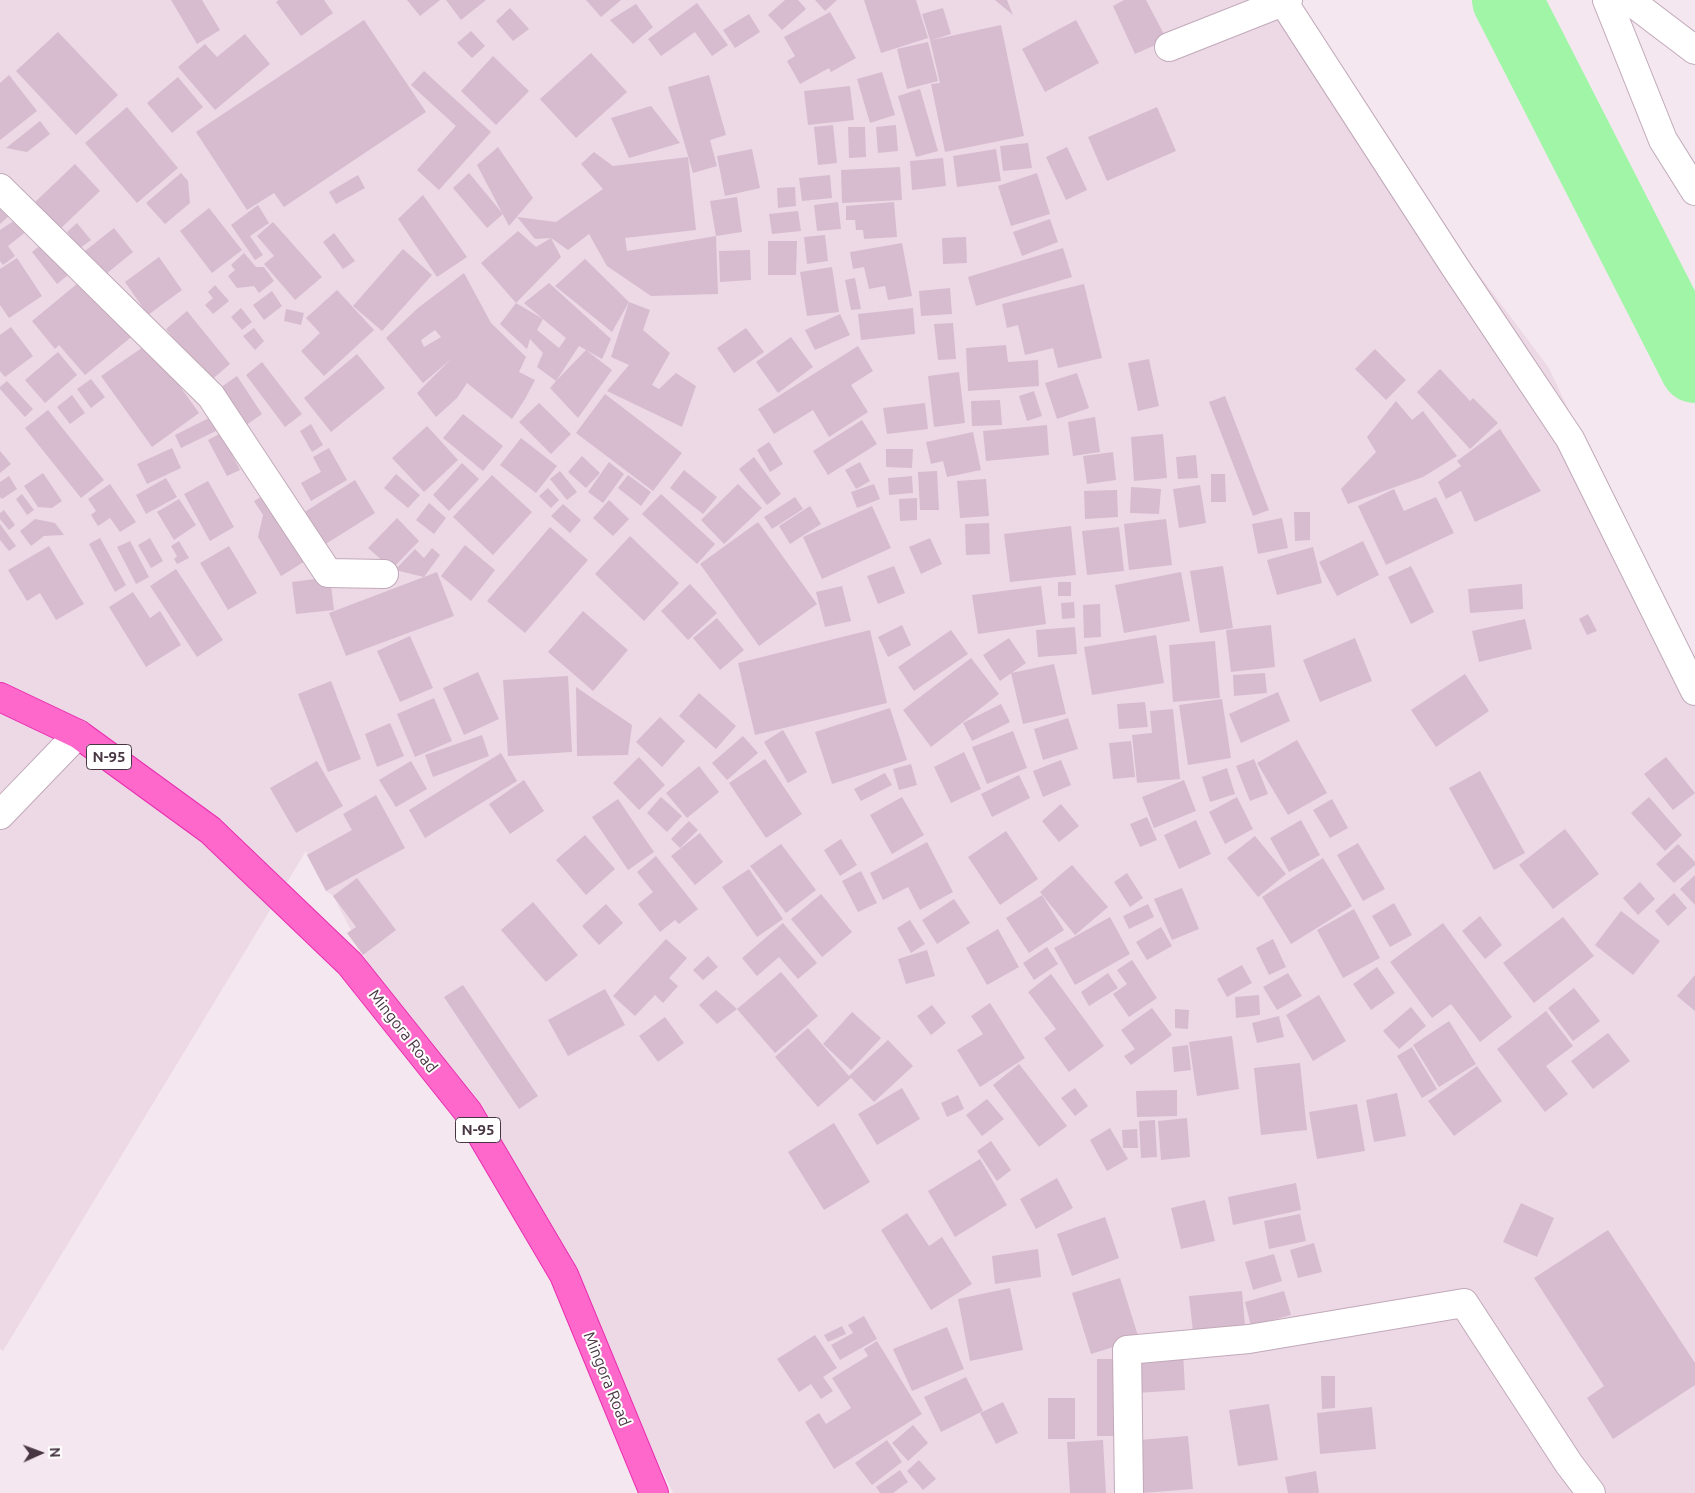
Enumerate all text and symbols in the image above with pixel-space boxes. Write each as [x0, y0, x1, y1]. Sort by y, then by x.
road number: N-95 [86, 744, 132, 770]
street label: Mingora Road [365, 986, 441, 1076]
road number: N-95 [456, 1118, 500, 1142]
street label: Mingora Road [579, 1329, 635, 1429]
north arrow [15, 1428, 65, 1478]
text: N [47, 1447, 63, 1458]

